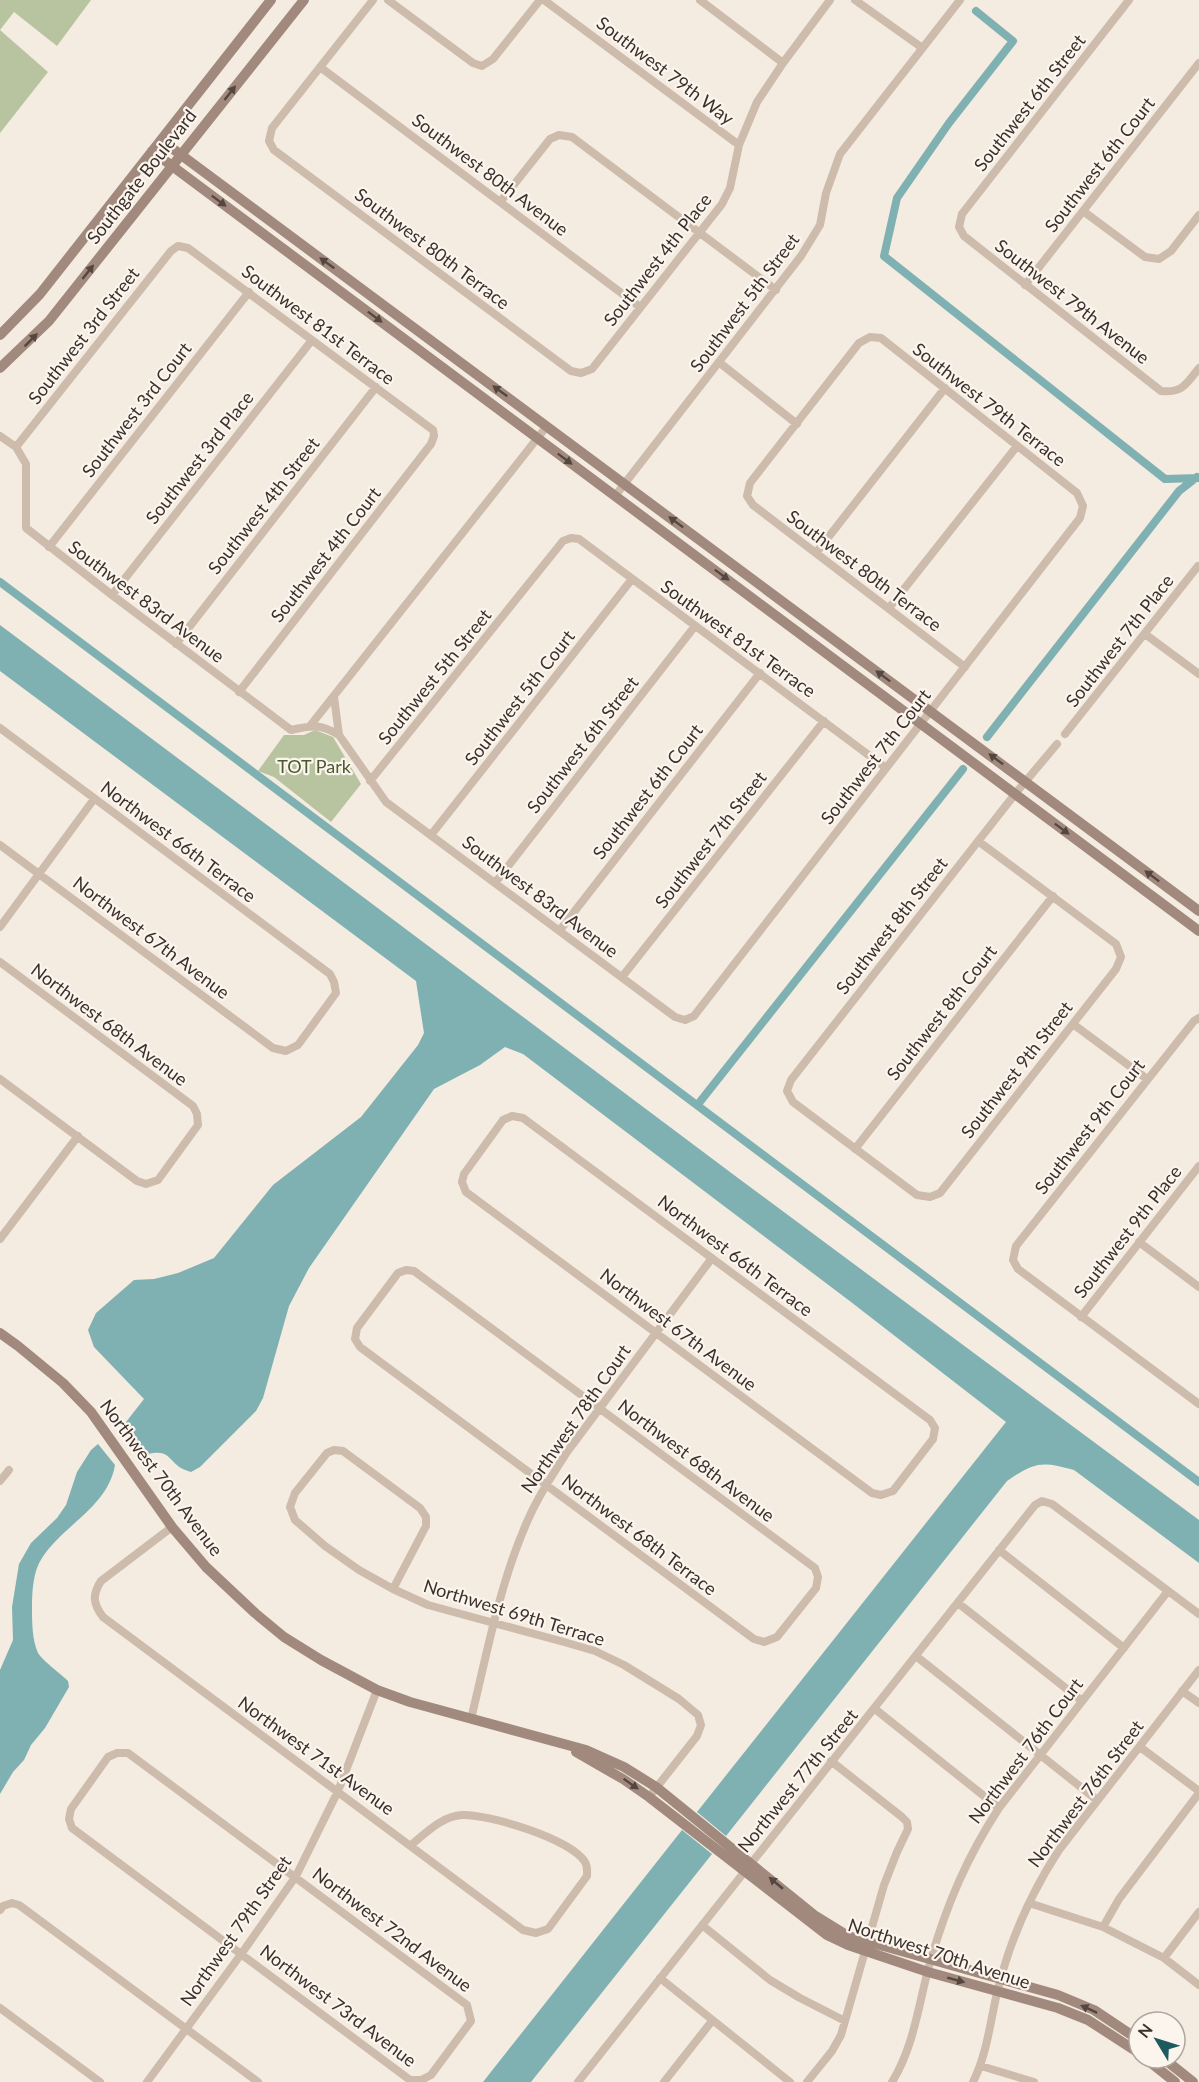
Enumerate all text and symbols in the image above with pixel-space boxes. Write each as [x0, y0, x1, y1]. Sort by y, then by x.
street label: Southwest 79th Way [593, 11, 739, 129]
street label: Southwest 6th Street [969, 29, 1090, 175]
one-way arrow [223, 85, 236, 101]
street label: Southwest 6th Court [1040, 92, 1159, 236]
street label: Southgate Boulevard [82, 105, 201, 248]
street label: Southwest 80th Avenue [408, 108, 573, 240]
street label: Southwest 80th Terrace [351, 183, 514, 314]
street label: Southwest 4th Place [599, 189, 716, 330]
one-way arrow [210, 195, 226, 207]
street label: Southwest 5th Street [685, 228, 804, 376]
street label: Southwest 79th Avenue [991, 234, 1154, 368]
one-way arrow [319, 257, 335, 269]
street label: Southwest 81st Terrace [238, 260, 399, 389]
street label: Southwest 3rd Street [23, 262, 144, 408]
one-way arrow [82, 264, 94, 279]
one-way arrow [367, 311, 383, 324]
one-way arrow [23, 333, 37, 347]
street label: Southwest 3rd Court [77, 337, 196, 481]
street label: Southwest 79th Terrace [909, 338, 1070, 471]
one-way arrow [493, 385, 509, 397]
street label: Southwest 3rd Place [141, 387, 258, 528]
street label: Southwest 4th Street [203, 432, 324, 578]
one-way arrow [558, 452, 573, 464]
street label: Southwest 4th Court [266, 482, 385, 626]
street label: Southwest 80th Terrace [783, 505, 946, 636]
one-way arrow [669, 516, 685, 528]
street label: Southwest 83rd Avenue [64, 535, 229, 667]
one-way arrow [713, 569, 729, 581]
street label: Southwest 7th Place [1061, 570, 1178, 711]
street label: Southwest 81st Terrace [657, 575, 820, 702]
street label: Southwest 5th Street [373, 604, 496, 748]
street label: Southwest 5th Court [460, 625, 579, 769]
one-way arrow [876, 670, 892, 682]
street label: Southwest 6th Street [522, 671, 643, 817]
street label: Southwest 7th Court [816, 684, 935, 828]
street label: Southwest 6th Court [588, 719, 707, 863]
one-way arrow [988, 754, 1003, 766]
park label: TOT Park [277, 755, 352, 777]
street label: Southwest 7th Street [650, 766, 771, 912]
street label: Northwest 66th Terrace [97, 776, 260, 907]
one-way arrow [1054, 822, 1069, 834]
street label: Southwest 83rd Avenue [458, 830, 623, 962]
street label: Southwest 8th Street [831, 852, 952, 998]
one-way arrow [1144, 870, 1160, 882]
street label: Northwest 67th Avenue [69, 871, 234, 1003]
street label: Southwest 8th Court [882, 940, 1001, 1084]
street label: Northwest 68th Avenue [27, 958, 192, 1090]
street label: Southwest 9th Street [956, 996, 1077, 1142]
street label: Southwest 9th Court [1030, 1054, 1149, 1198]
street label: Southwest 9th Place [1069, 1161, 1186, 1302]
street label: Northwest 66th Terrace [654, 1190, 817, 1321]
street label: Northwest 67th Avenue [596, 1263, 761, 1395]
street label: Northwest 78th Court [516, 1340, 635, 1497]
street label: Northwest 68th Avenue [614, 1394, 779, 1526]
street label: Northwest 70th Avenue [96, 1395, 228, 1560]
street label: Northwest 68th Terrace [558, 1469, 721, 1600]
street label: Northwest 69th Terrace [421, 1574, 608, 1650]
street label: Northwest 76th Court [963, 1673, 1087, 1827]
street label: Northwest 71st Avenue [234, 1691, 399, 1819]
street label: Northwest 77th Street [733, 1704, 862, 1857]
street label: Northwest 76th Street [1023, 1715, 1148, 1871]
one-way arrow [622, 1779, 639, 1790]
street label: Northwest 79th Street [175, 1851, 296, 2010]
street label: Northwest 72nd Avenue [309, 1862, 477, 1996]
one-way arrow [769, 1877, 784, 1890]
street label: Northwest 70th Avenue [846, 1913, 1033, 1993]
street label: Northwest 73rd Avenue [256, 1939, 421, 2071]
one-way arrow [947, 1975, 965, 1985]
one-way arrow [1081, 2004, 1098, 2013]
north arrow [1127, 2010, 1187, 2070]
text: N [1134, 2020, 1156, 2041]

